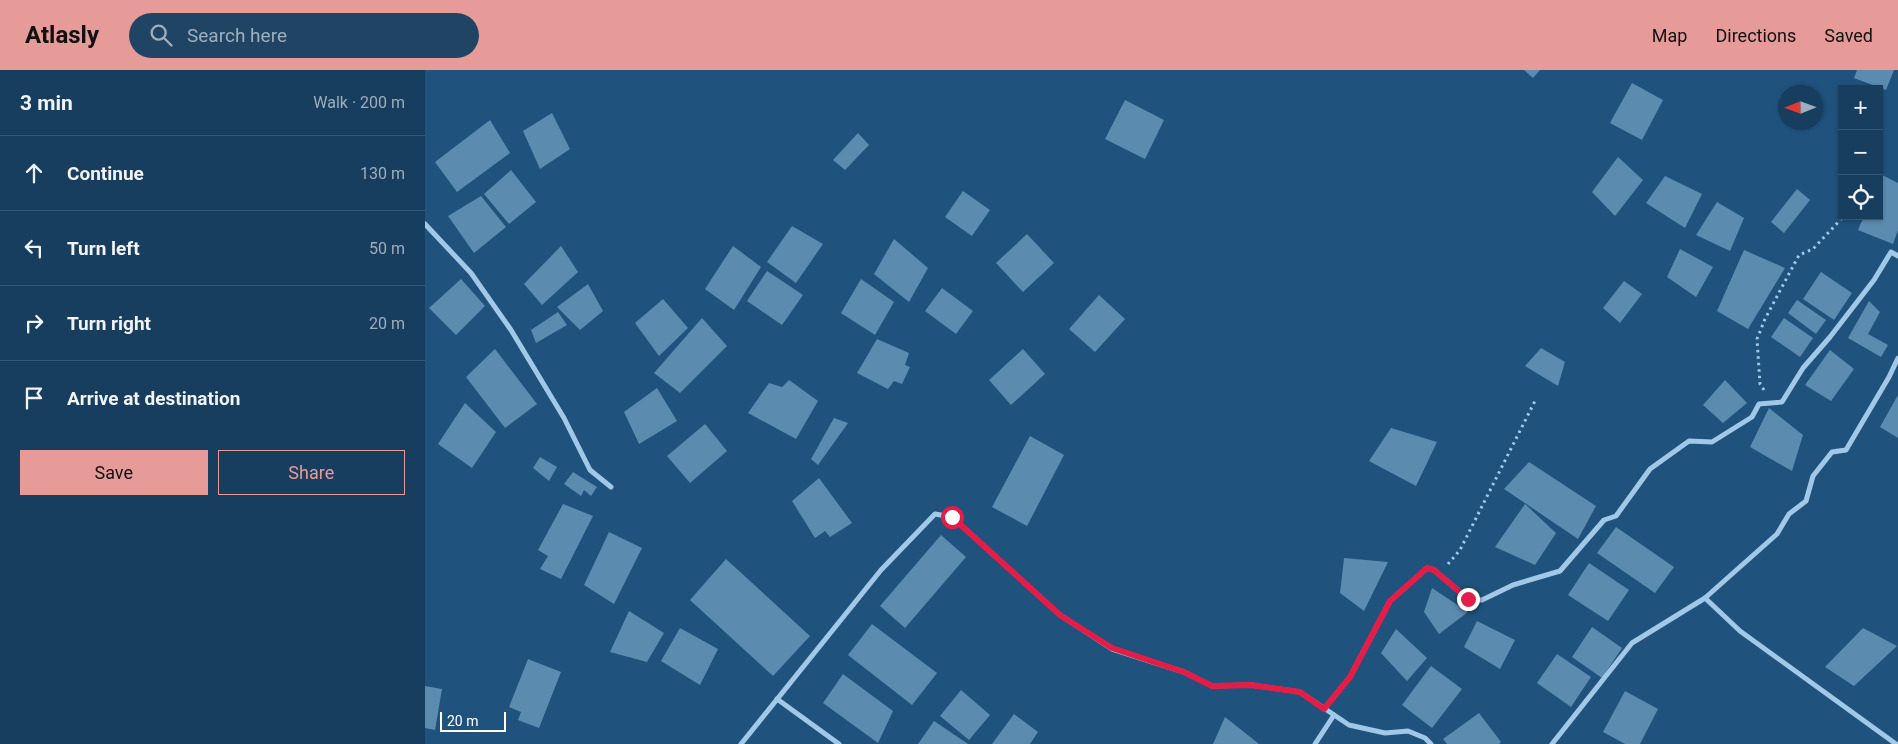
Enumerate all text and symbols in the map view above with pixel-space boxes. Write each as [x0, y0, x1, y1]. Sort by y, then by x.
search box [129, 13, 479, 58]
text: Atlasly [25, 21, 99, 49]
icon: search [147, 21, 175, 49]
text: Search here [187, 24, 287, 47]
text: Map [1652, 25, 1687, 46]
text: Directions [1715, 25, 1796, 46]
text: Saved [1824, 25, 1873, 46]
north arrow [1778, 85, 1823, 130]
map controls [1838, 85, 1883, 220]
button: + [1838, 85, 1883, 130]
text: 3 min [20, 91, 73, 115]
text: Walk · 200 m [313, 93, 405, 112]
button: − [1838, 130, 1883, 175]
icon: ahead [20, 159, 48, 187]
text: Continue [67, 162, 144, 185]
text: 130 m [360, 164, 405, 183]
button: locate [1838, 175, 1883, 220]
icon: left [20, 234, 48, 262]
text: Turn left [67, 237, 140, 260]
text: 50 m [369, 239, 405, 258]
icon: right [20, 309, 48, 337]
text: Turn right [67, 312, 151, 335]
text: 20 m [369, 314, 405, 333]
icon: arrive [20, 384, 48, 412]
text: Arrive at destination [67, 387, 240, 410]
button: Save [20, 450, 208, 495]
button: Share [218, 450, 405, 495]
route start [941, 506, 964, 529]
route end [1457, 588, 1480, 611]
scale bar [440, 709, 506, 732]
text: 20 m [447, 713, 479, 729]

